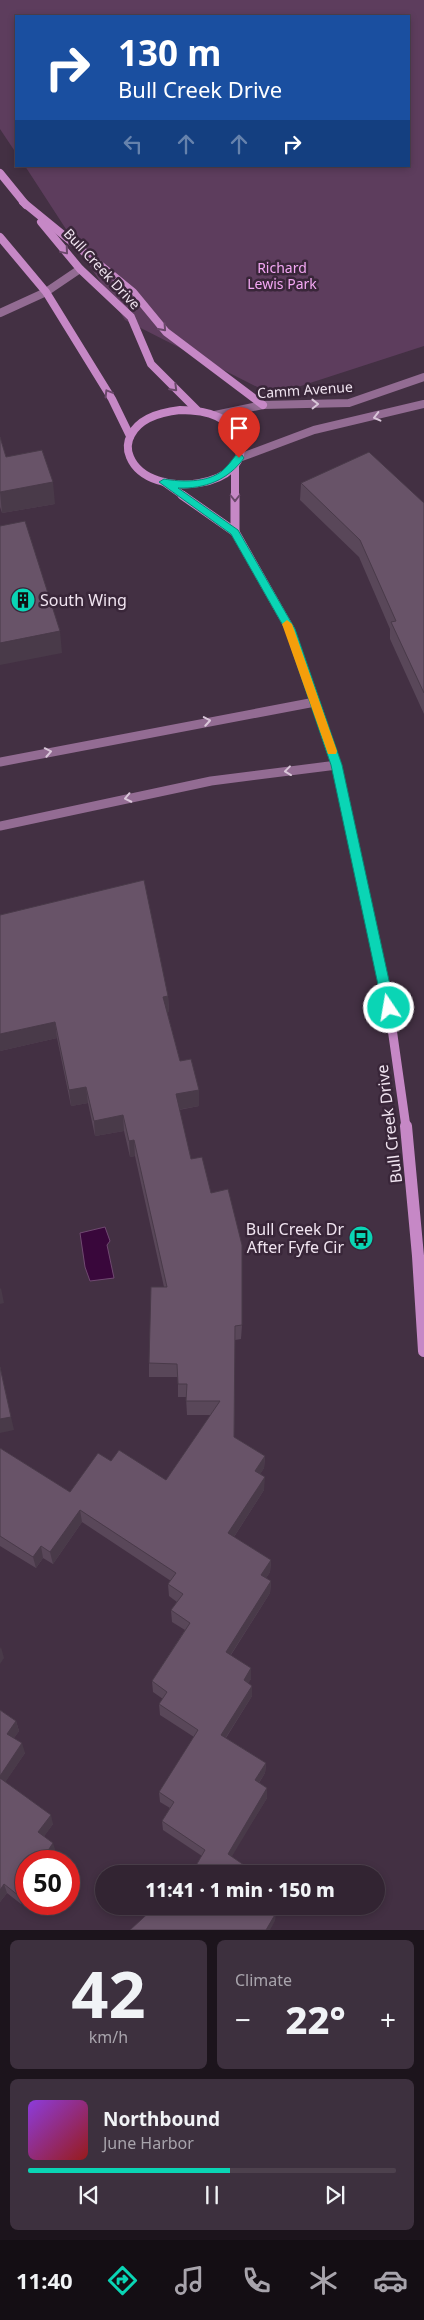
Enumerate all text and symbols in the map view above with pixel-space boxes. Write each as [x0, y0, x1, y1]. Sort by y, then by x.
text: 130 m [118, 29, 221, 76]
icon: right [35, 35, 100, 100]
text: Bull Creek Drive [118, 74, 282, 104]
icon: left [119, 130, 147, 158]
icon: ahead [172, 130, 200, 158]
icon: ahead [225, 130, 253, 158]
icon: right [278, 130, 306, 158]
street label: Bull Creek Drive [60, 224, 145, 313]
one-way arrow [59, 245, 68, 254]
park label: Richard Lewis Park [247, 258, 317, 293]
one-way arrow [157, 322, 166, 331]
street label: Camm Avenue [257, 377, 353, 402]
one-way arrow [169, 382, 178, 391]
one-way arrow [104, 389, 114, 398]
one-way arrow [312, 399, 319, 409]
pin [218, 407, 260, 458]
one-way arrow [372, 411, 381, 422]
icon: arrive [225, 414, 253, 442]
one-way arrow [230, 494, 240, 502]
building icon: South Wing [10, 587, 36, 613]
place label: South Wing [40, 589, 127, 611]
one-way arrow [203, 716, 212, 727]
one-way arrow [43, 748, 52, 758]
one-way arrow [284, 765, 292, 776]
one-way arrow [124, 793, 133, 803]
position arrow [362, 981, 414, 1033]
street label: Bull Creek Drive [371, 1063, 407, 1185]
place label: Bull Creek Dr After Fyfe Cir [246, 1218, 344, 1258]
bus stop icon: Bull Creek Dr After Fyfe Cir [348, 1225, 374, 1251]
speed limit sign: 50 [15, 1850, 80, 1915]
text: 11:41 · 1 min · 150 m [145, 1877, 335, 1903]
text: 42 [71, 1949, 146, 2037]
text: Climate [235, 1969, 292, 1991]
text: 22° [285, 1993, 346, 2045]
text: − [235, 2000, 251, 2038]
text: + [380, 2000, 396, 2038]
text: km/h [89, 2026, 128, 2048]
text: Northbound [103, 2106, 220, 2132]
text: June Harbor [103, 2132, 194, 2154]
icon: previous [75, 2181, 103, 2209]
icon: pause [198, 2181, 226, 2209]
icon: next [321, 2181, 349, 2209]
icon: directions [105, 2263, 140, 2298]
icon: music [172, 2263, 207, 2298]
icon: phone [239, 2263, 274, 2298]
icon: climate [306, 2263, 341, 2298]
icon: car [373, 2263, 408, 2298]
text: 11:40 [16, 2265, 73, 2295]

